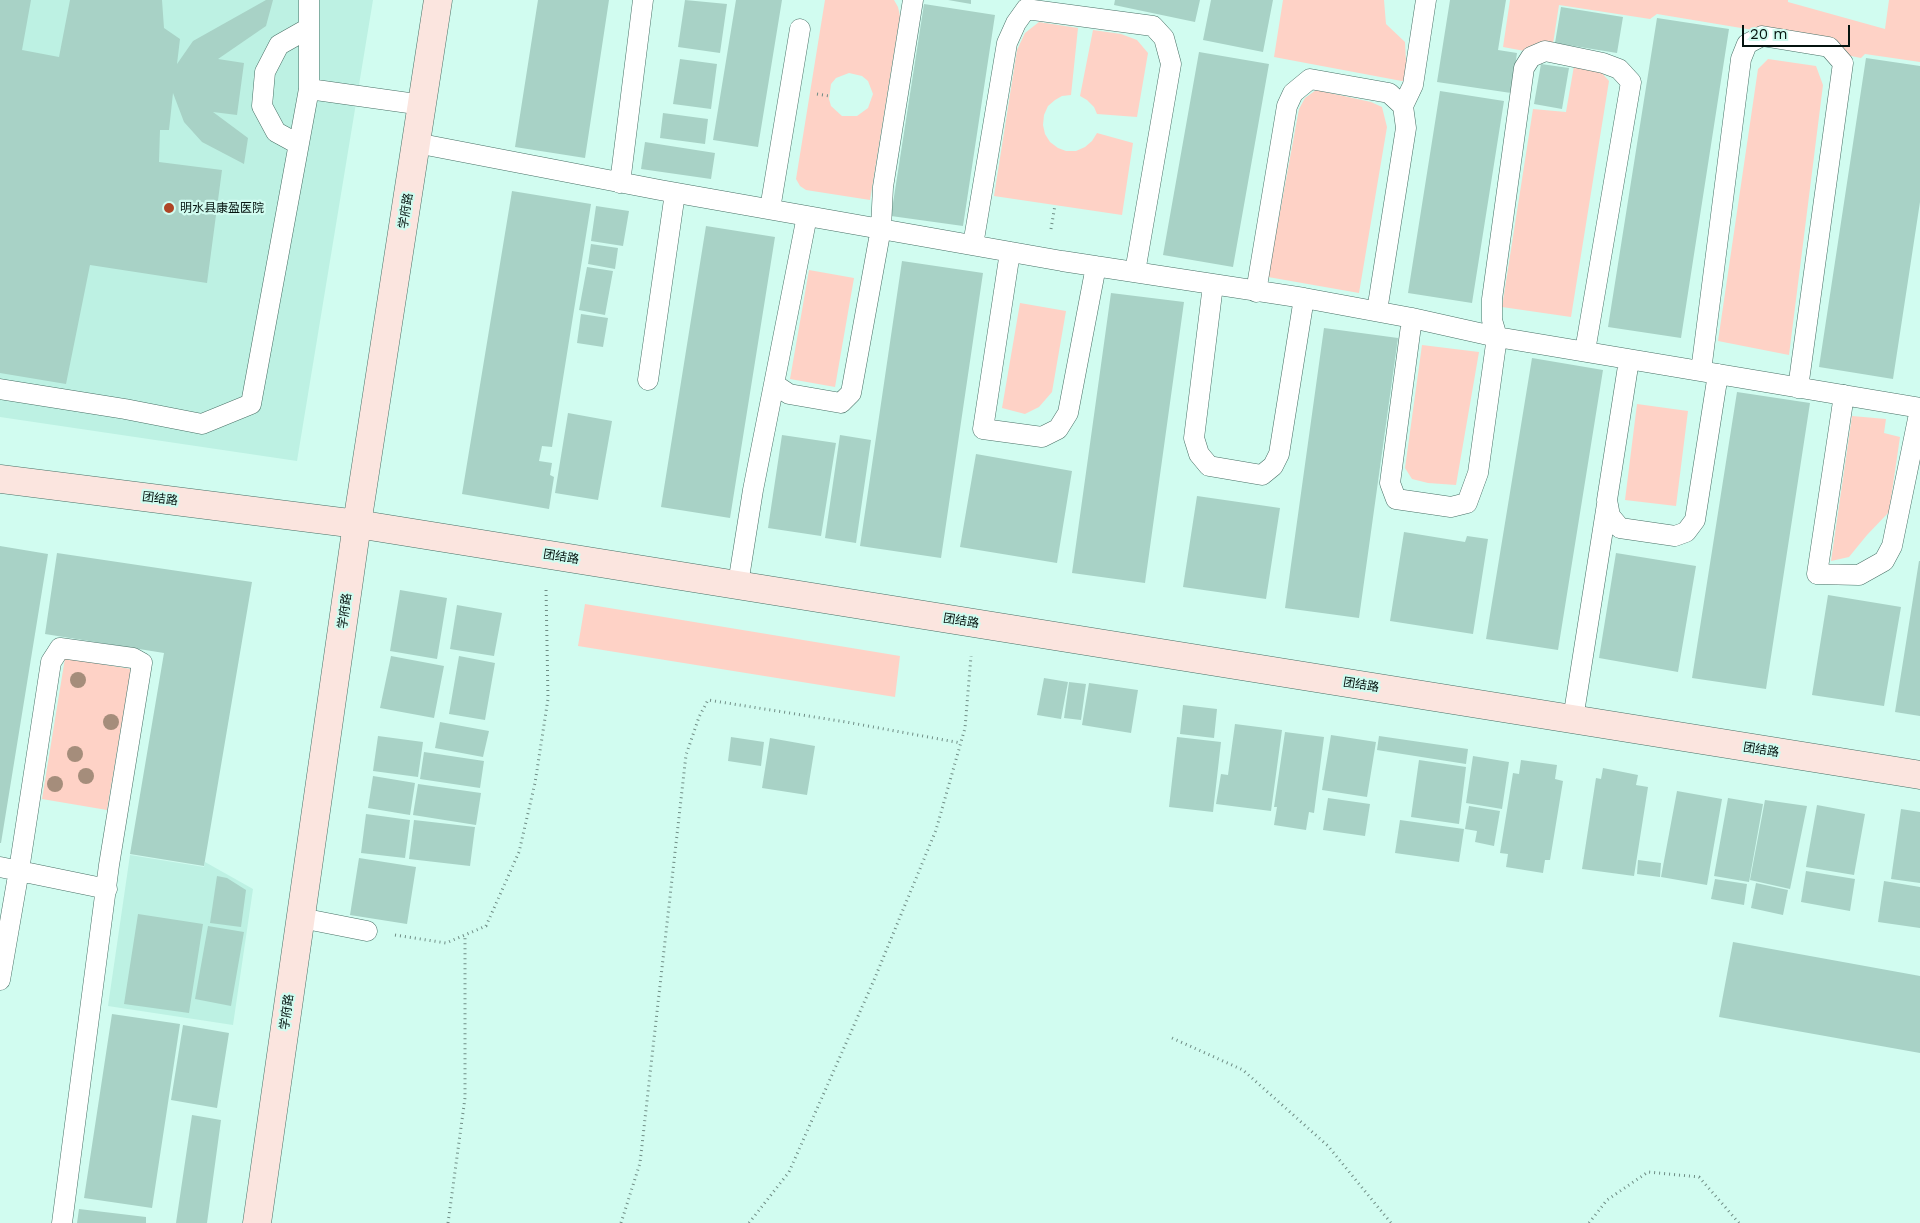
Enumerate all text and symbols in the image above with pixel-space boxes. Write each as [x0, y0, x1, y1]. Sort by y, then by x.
scale bar [1745, 15, 1852, 47]
text: 20 m [1750, 25, 1788, 43]
street label: 学府路 [396, 192, 416, 230]
marker: 明水县康盈医院 [162, 201, 176, 215]
place label: 明水县康盈医院 [180, 201, 264, 215]
street label: 团结路 [141, 490, 179, 508]
street label: 团结路 [542, 547, 580, 567]
street label: 学府路 [335, 592, 355, 630]
street label: 团结路 [942, 611, 980, 631]
street label: 团结路 [1342, 675, 1380, 695]
street label: 团结路 [1742, 740, 1780, 760]
street label: 学府路 [277, 993, 297, 1031]

